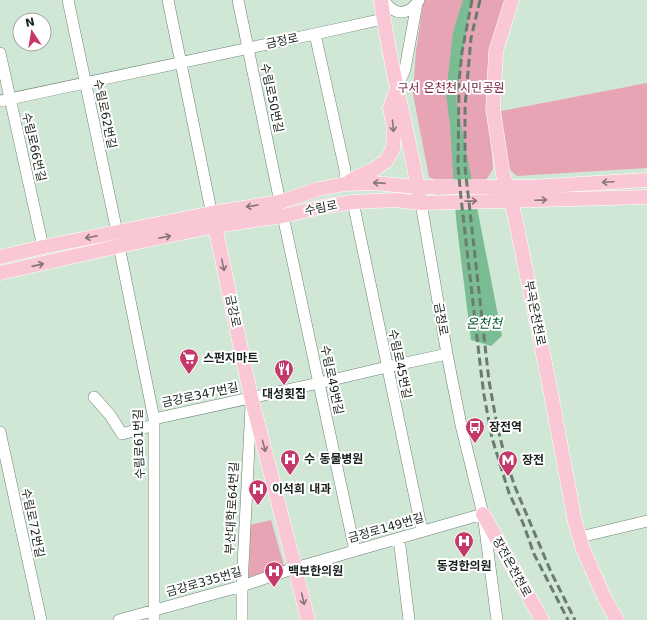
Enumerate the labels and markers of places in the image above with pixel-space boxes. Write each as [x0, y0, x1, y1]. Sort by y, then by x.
supermarket icon: 스펀지마트 [178, 347, 200, 375]
place label: 스펀지마트 [203, 351, 258, 365]
restaurant icon: 대성횟집 [273, 358, 295, 386]
place label: 대성횟집 [262, 387, 306, 401]
bus stop icon: 장전역 [464, 416, 486, 444]
place label: 장전역 [489, 420, 522, 434]
hospital icon: 수 동물병원 [279, 448, 301, 476]
metro station icon: 장전 [497, 449, 519, 477]
place label: 수 동물병원 [304, 452, 363, 466]
place label: 장전 [522, 453, 544, 467]
hospital icon: 이석희 내과 [247, 478, 269, 506]
place label: 이석희 내과 [272, 482, 331, 496]
hospital icon: 동경한의원 [453, 530, 475, 558]
place label: 동경한의원 [436, 559, 492, 573]
hospital icon: 백보한의원 [263, 560, 285, 588]
place label: 백보한의원 [288, 564, 343, 578]

